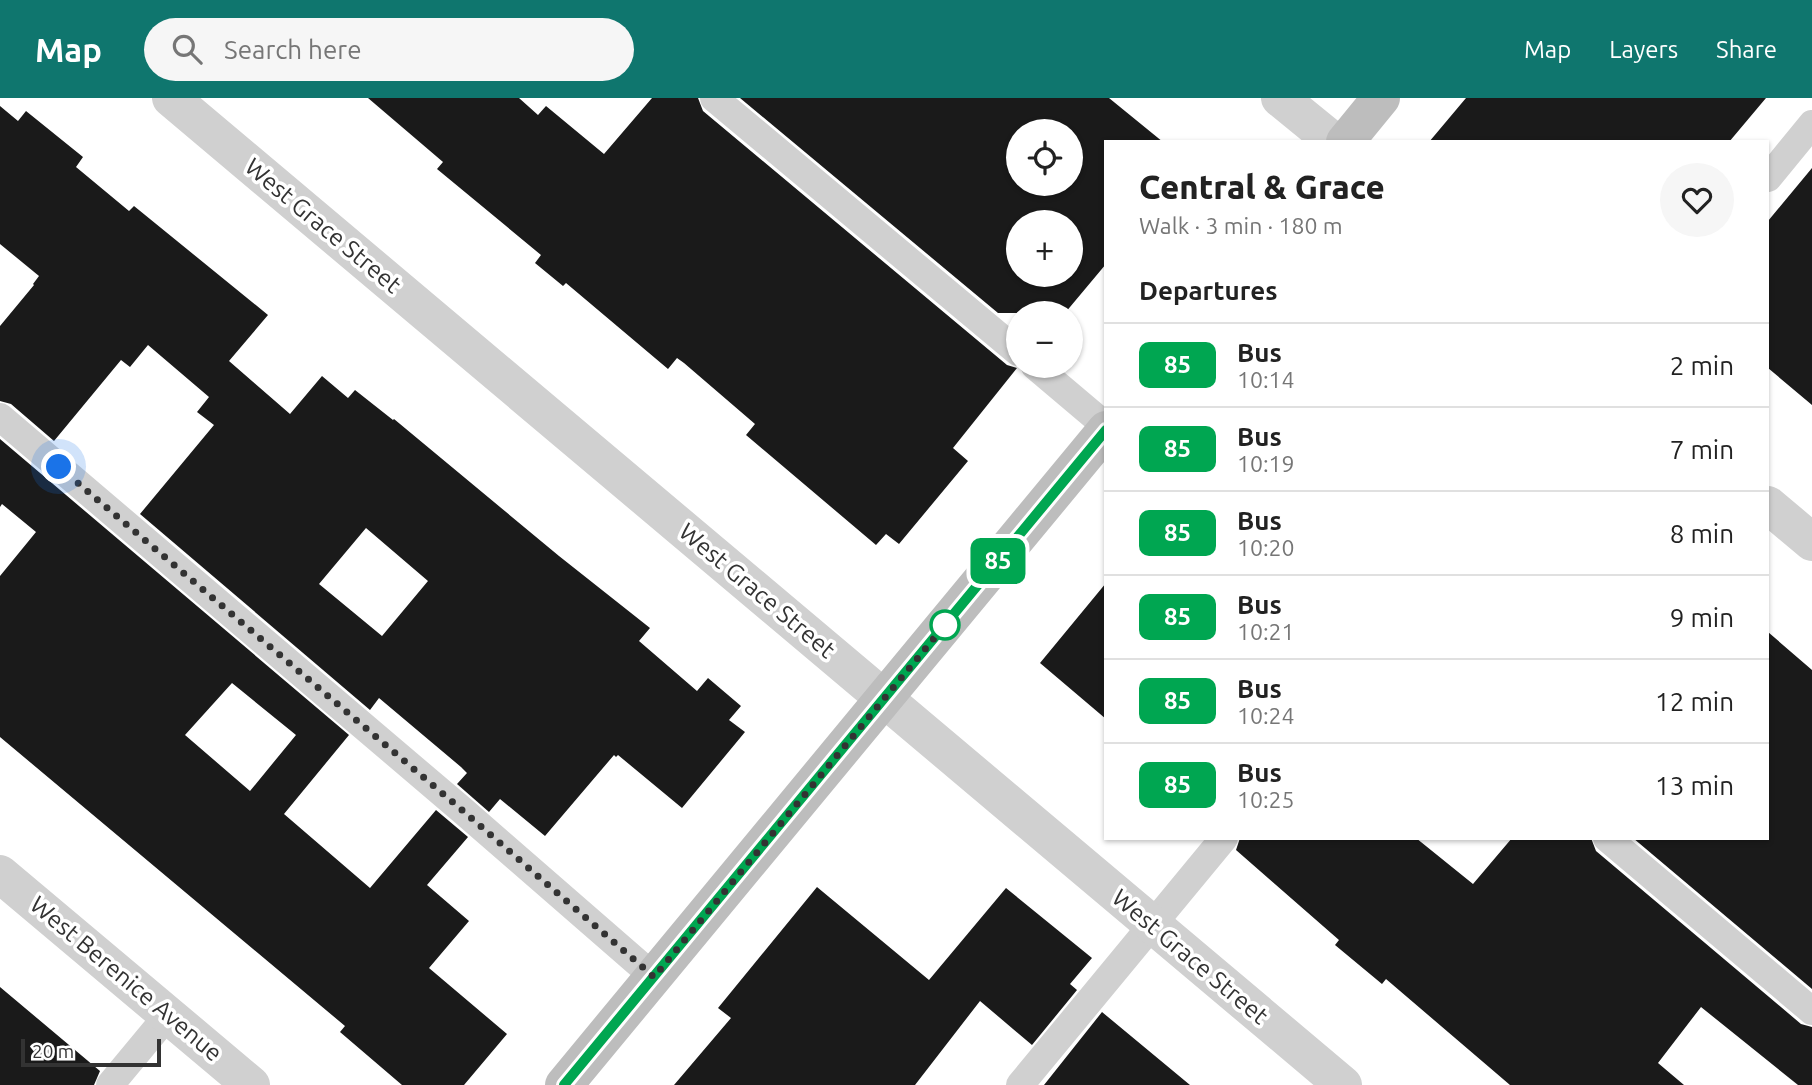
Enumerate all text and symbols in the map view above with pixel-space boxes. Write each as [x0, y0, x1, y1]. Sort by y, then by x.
search box [144, 18, 634, 81]
icon: search [168, 30, 206, 68]
text: Map [35, 31, 102, 68]
text: Search here [224, 35, 362, 64]
text: Map [1524, 36, 1571, 63]
text: Layers [1609, 36, 1678, 63]
text: Share [1716, 36, 1777, 63]
map controls [1006, 119, 1083, 378]
button: locate [1006, 119, 1083, 196]
street label: West Grace Street [240, 153, 407, 299]
button: heart [1660, 163, 1734, 237]
text: Central & Grace [1139, 168, 1385, 205]
button: + [1006, 210, 1083, 287]
text: Walk · 3 min · 180 m [1139, 213, 1343, 238]
text: Departures [1139, 276, 1277, 305]
button: − [1006, 301, 1083, 378]
text: Bus [1237, 338, 1282, 367]
text: 85 [1164, 351, 1191, 378]
text: 2 min [1670, 351, 1734, 380]
text: 10:14 [1237, 367, 1295, 392]
text: Bus [1237, 422, 1282, 451]
text: 85 [1164, 435, 1191, 462]
text: 7 min [1670, 435, 1734, 464]
your location [41, 449, 76, 484]
text: 10:19 [1237, 451, 1295, 476]
text: Bus [1237, 506, 1282, 535]
street label: West Grace Street [674, 518, 841, 664]
text: 85 [1164, 519, 1191, 546]
text: 8 min [1670, 519, 1734, 548]
text: 10:20 [1237, 535, 1295, 560]
line badge: 85 [967, 538, 1030, 584]
text: 85 [984, 547, 1012, 574]
text: Bus [1237, 590, 1282, 619]
text: 85 [1164, 603, 1191, 630]
text: 9 min [1670, 603, 1734, 632]
unlabelled marker [930, 610, 960, 640]
text: 10:21 [1237, 619, 1295, 644]
text: Bus [1237, 674, 1282, 703]
text: 85 [1164, 687, 1191, 714]
text: 12 min [1655, 687, 1734, 716]
text: 10:24 [1237, 703, 1295, 728]
text: Bus [1237, 758, 1282, 787]
text: 85 [1164, 771, 1191, 798]
text: 13 min [1655, 771, 1734, 800]
text: 10:25 [1237, 787, 1295, 812]
street label: West Grace Street [1107, 884, 1274, 1030]
street label: West Berenice Avenue [25, 891, 227, 1067]
scale bar [21, 1036, 161, 1068]
text: 20 m [32, 1040, 74, 1062]

